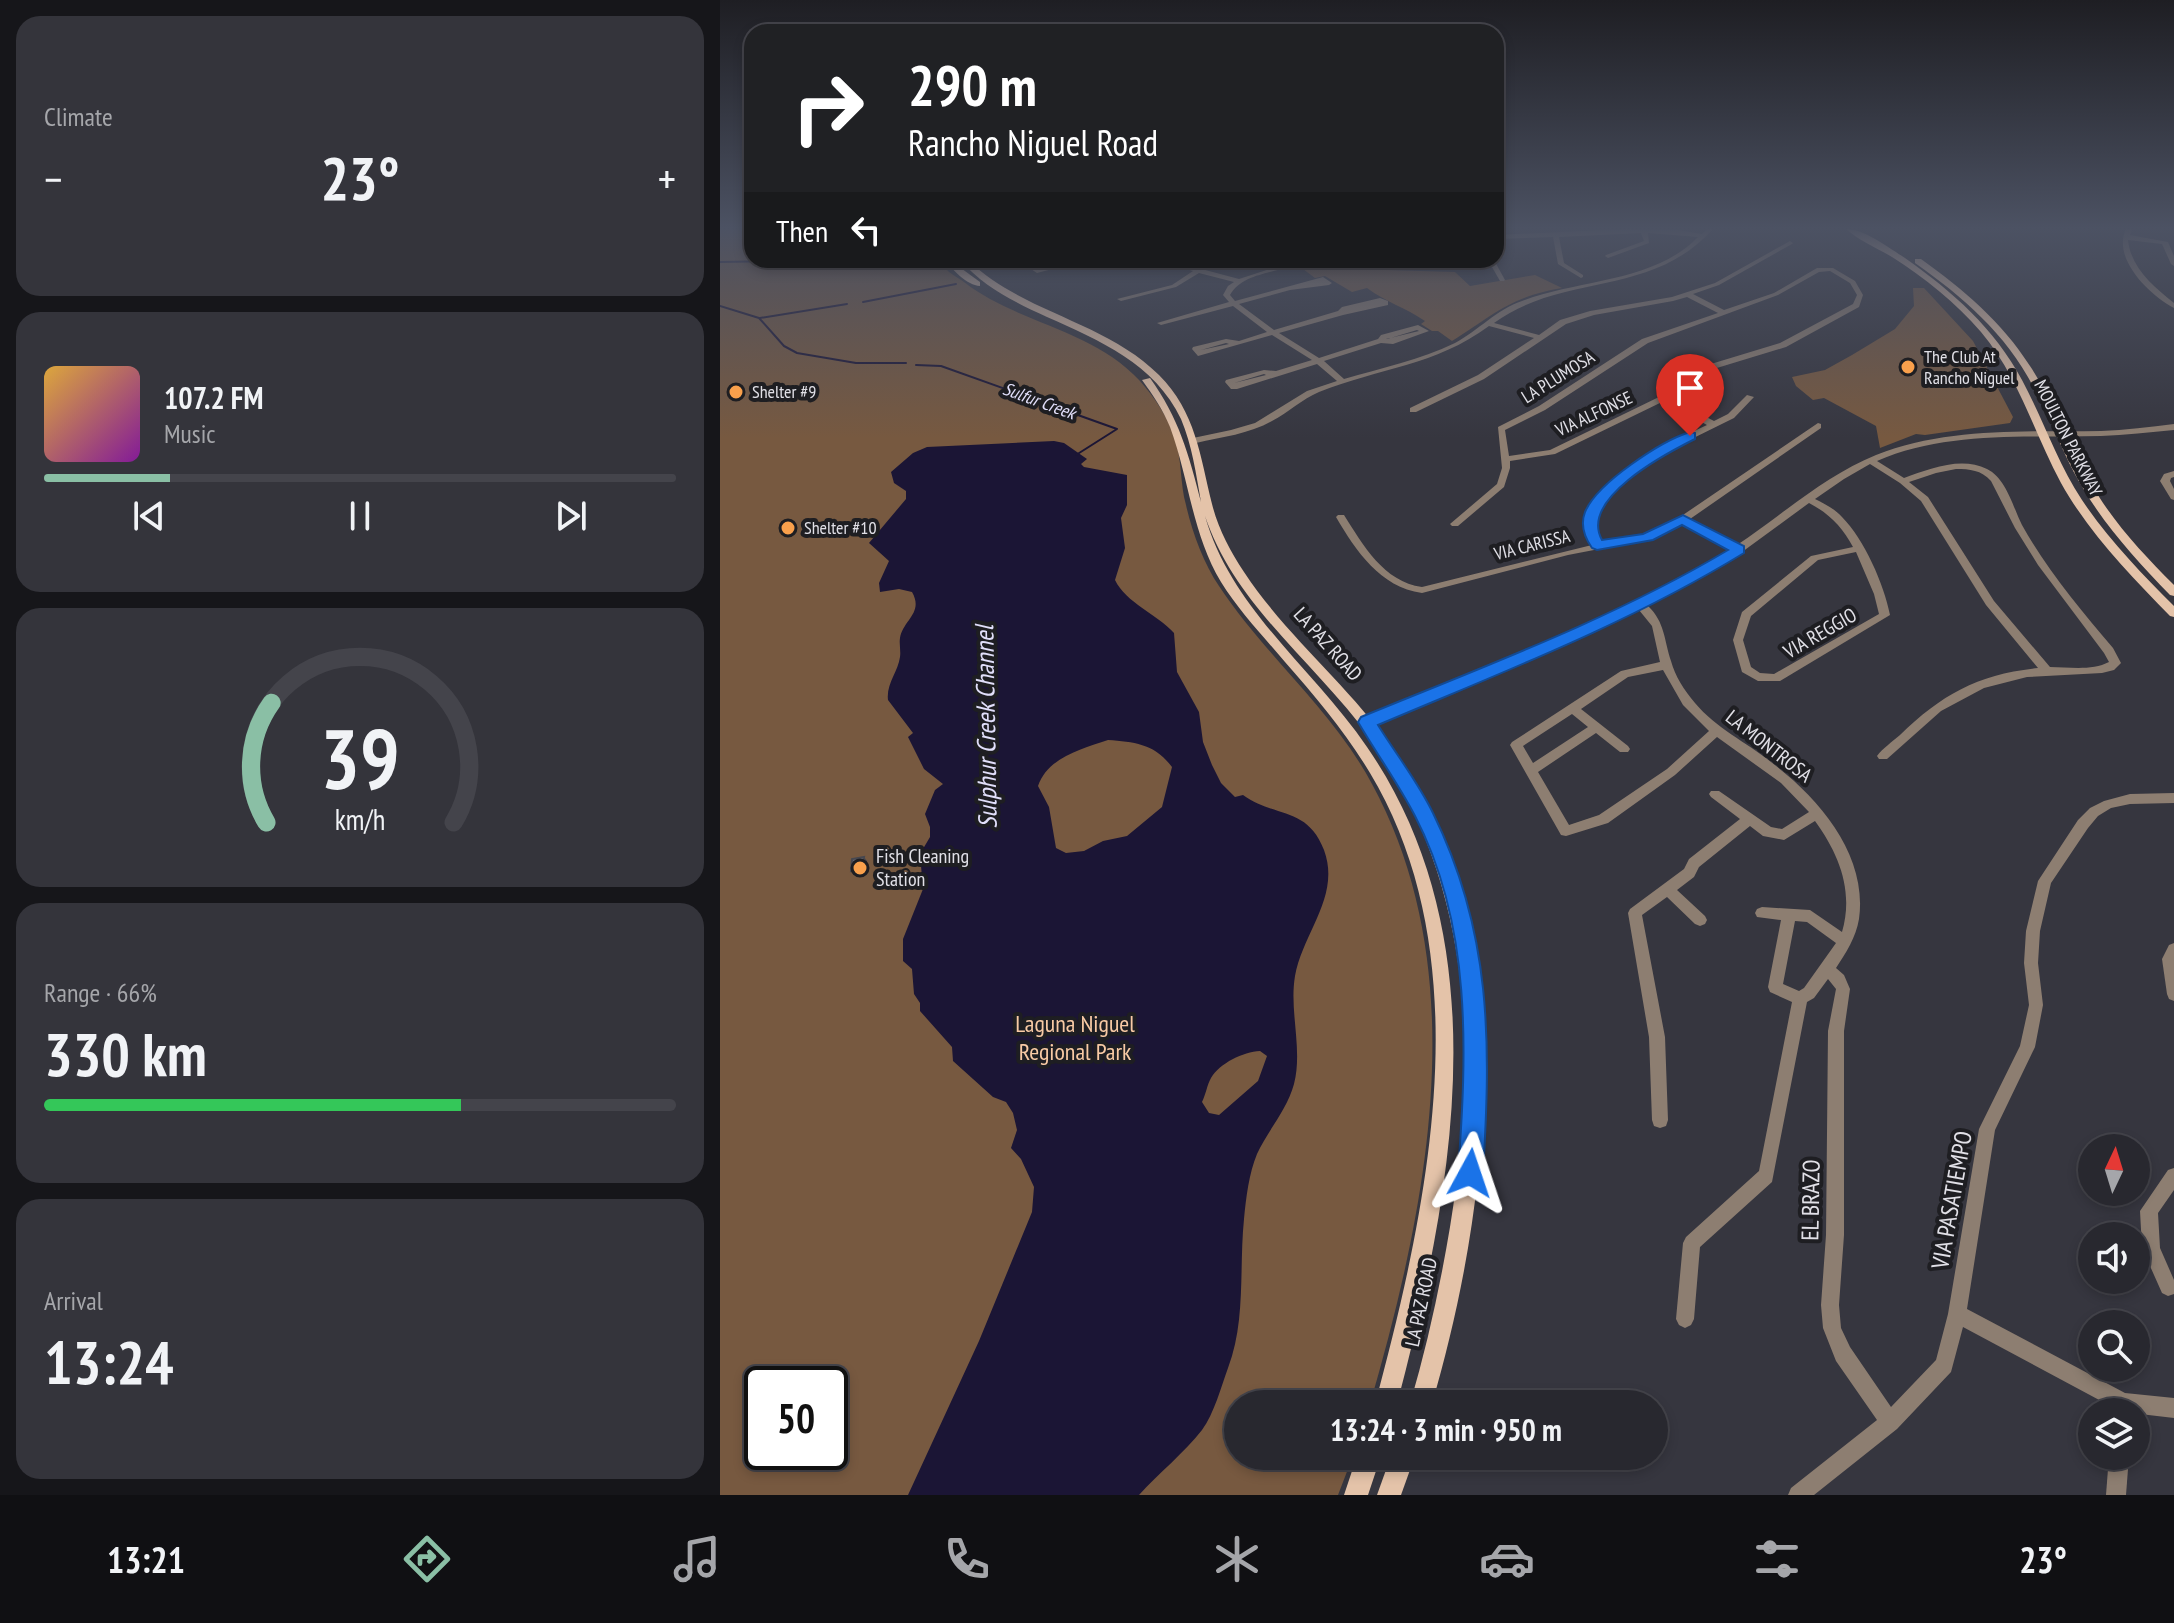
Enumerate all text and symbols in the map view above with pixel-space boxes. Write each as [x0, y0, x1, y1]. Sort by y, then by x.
text: 290 m [908, 49, 1037, 121]
icon: right [776, 56, 880, 160]
text: Climate [44, 100, 113, 133]
text: Rancho Niguel Road [908, 119, 1158, 166]
text: 23° [320, 139, 400, 217]
text: − [44, 150, 62, 207]
text: + [658, 150, 676, 207]
icon: left [844, 208, 888, 252]
text: Then [776, 211, 828, 250]
street label: LA PLUMOSA [1517, 345, 1599, 408]
place label: The Club At Rancho Niguel [1924, 345, 2015, 389]
pin [1656, 354, 1724, 436]
marker: The Club At Rancho Niguel [1899, 358, 1917, 376]
icon: arrive [1668, 366, 1712, 410]
street label: MOULTON PARKWAY [2029, 376, 2108, 501]
water label: Sulfur Creek [1000, 377, 1080, 425]
text: 107.2 FM [164, 378, 263, 417]
place label: Shelter #9 [752, 380, 816, 403]
marker: Shelter #9 [727, 383, 745, 401]
street label: VIA ALFONSE [1551, 386, 1636, 442]
text: Music [164, 417, 216, 450]
icon: previous [127, 494, 171, 538]
icon: pause [338, 494, 382, 538]
icon: next [549, 494, 593, 538]
place label: Shelter #10 [804, 516, 877, 539]
marker: Shelter #10 [779, 519, 797, 537]
street label: VIA CARISSA [1491, 524, 1573, 565]
street label: LA PAZ ROAD [1288, 602, 1368, 686]
street label: VIA REGGIO [1778, 602, 1861, 665]
water label: Sulphur Creek Channel [967, 622, 1004, 829]
text: 39 [320, 704, 400, 812]
street label: LA MONTROSA [1720, 704, 1818, 788]
text: km/h [335, 802, 385, 839]
place label: Fish Cleaning Station [876, 843, 969, 892]
marker: Fish Cleaning Station [851, 859, 869, 877]
text: Range · 66% [44, 976, 157, 1009]
park label: Laguna Niguel Regional Park [1015, 1008, 1135, 1067]
text: 330 km [44, 1015, 207, 1093]
street label: VIA PASATIEMPO [1924, 1129, 1979, 1272]
position arrow [1428, 1131, 1512, 1215]
north arrow [2078, 1134, 2150, 1206]
map controls [2078, 1134, 2150, 1470]
street label: EL BRAZO [1794, 1159, 1827, 1241]
button: sound [2078, 1222, 2150, 1294]
street label: LA PAZ ROAD [1399, 1255, 1443, 1349]
text: Arrival [44, 1284, 103, 1317]
button: search [2078, 1310, 2150, 1382]
text: 13:24 [44, 1323, 174, 1401]
speed limit sign: 50 [744, 1366, 848, 1470]
button: layers [2078, 1398, 2150, 1470]
text: 13:24 · 3 min · 950 m [1330, 1410, 1562, 1449]
icon: directions [399, 1531, 455, 1587]
icon: music [669, 1531, 725, 1587]
icon: phone [939, 1531, 995, 1587]
icon: climate [1209, 1531, 1265, 1587]
icon: car [1479, 1531, 1535, 1587]
icon: filters [1749, 1531, 1805, 1587]
text: 13:21 [107, 1536, 185, 1583]
text: 23° [2019, 1536, 2067, 1583]

